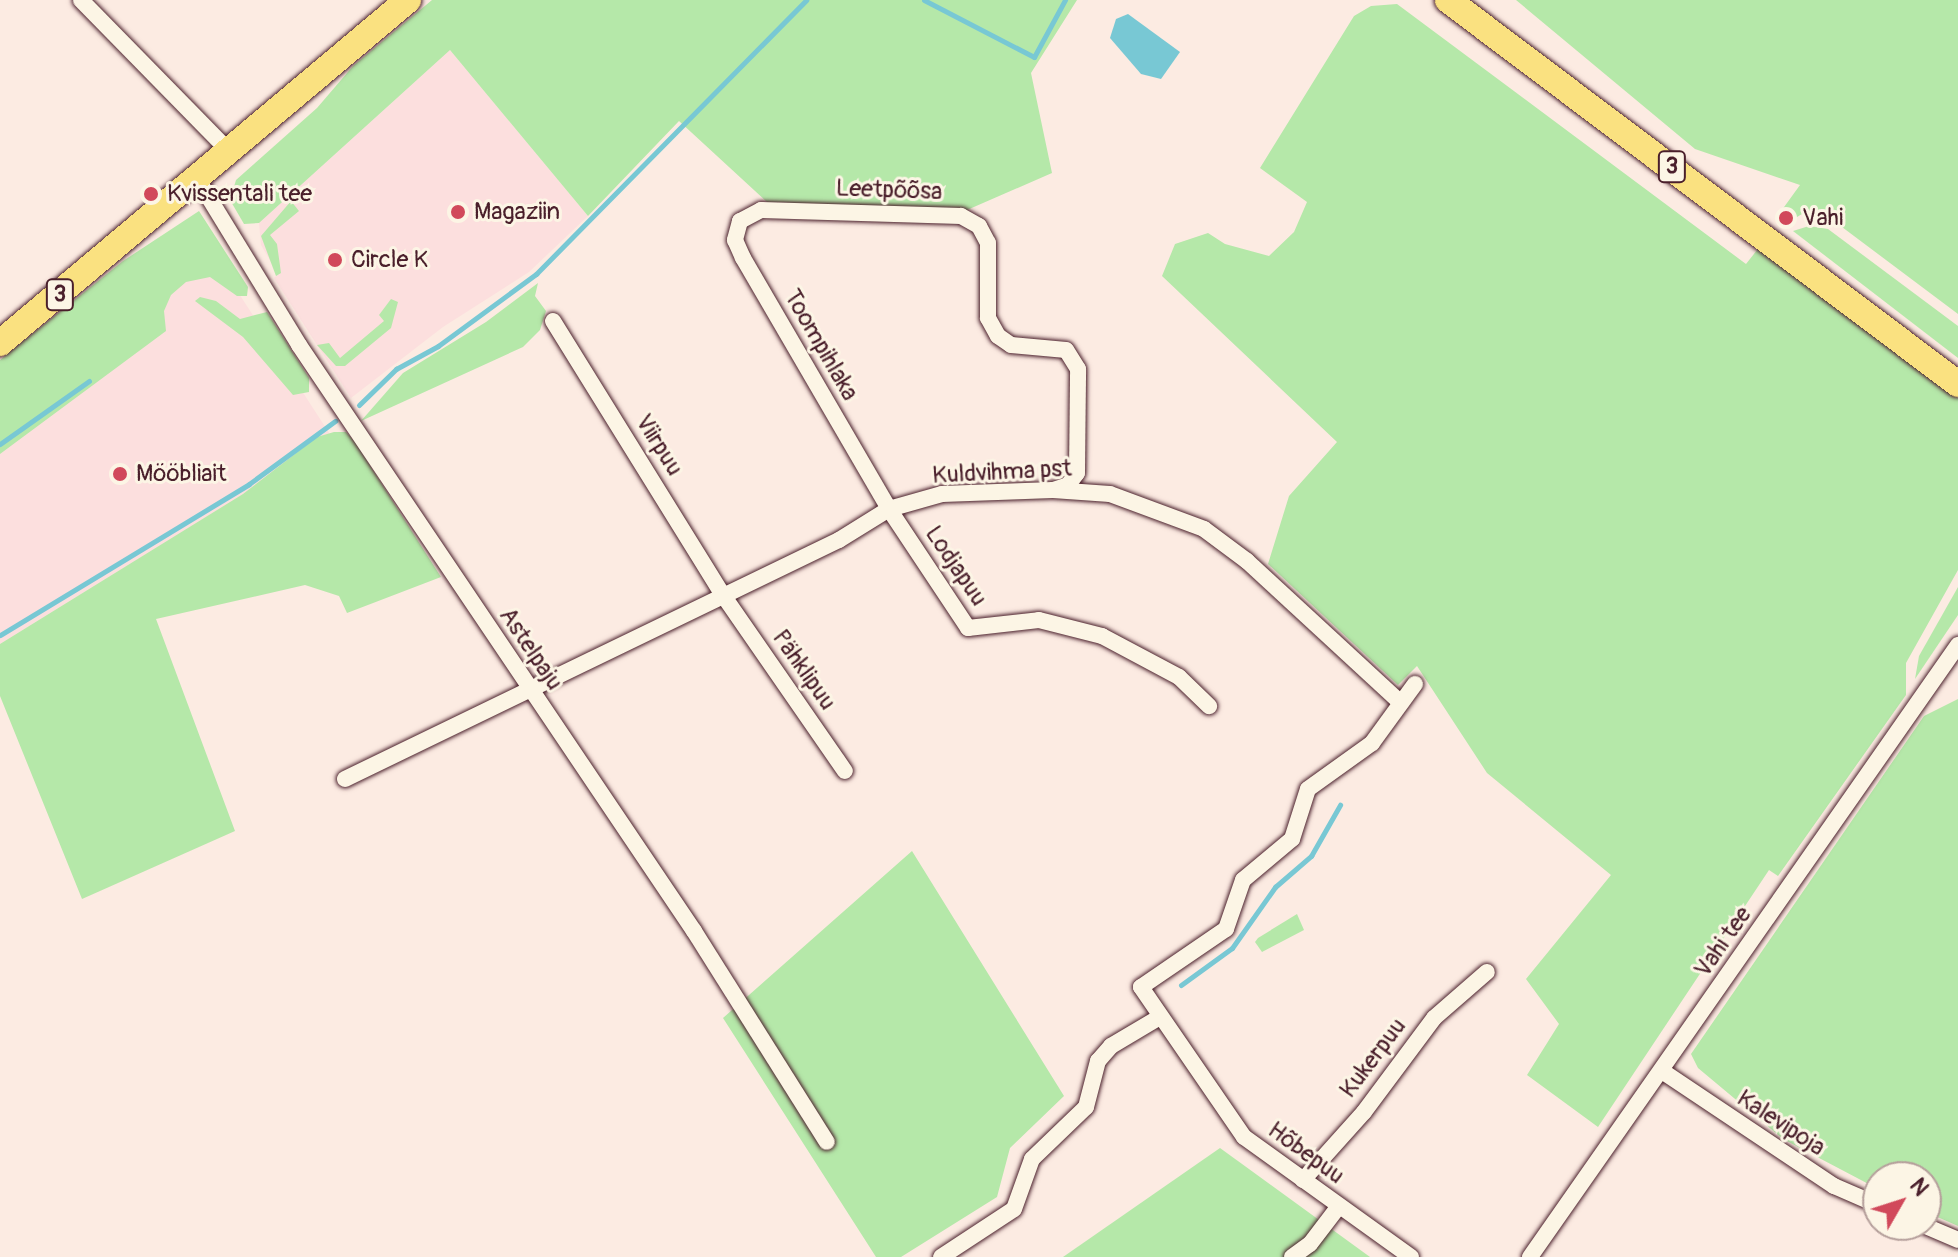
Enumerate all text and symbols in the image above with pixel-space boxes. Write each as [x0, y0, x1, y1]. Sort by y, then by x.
road number: 3 [1656, 149, 1688, 185]
street label: Leetpõõsa [835, 174, 943, 206]
place label: Kvissentali tee [167, 180, 312, 208]
marker: Kvissentali tee [142, 185, 160, 203]
place label: Magaziin [474, 198, 560, 226]
marker: Magaziin [449, 203, 467, 221]
place label: Vahi [1802, 204, 1843, 232]
marker: Vahi [1777, 209, 1795, 227]
place label: Circle K [351, 246, 428, 274]
marker: Circle K [326, 251, 344, 269]
road number: 3 [44, 277, 76, 313]
street label: Toompihlaka [778, 284, 864, 406]
street label: Viirpuu [629, 409, 689, 481]
street label: Kuldvihma pst [931, 454, 1073, 490]
place label: Mööbliait [136, 460, 226, 488]
marker: Mööbliait [111, 465, 129, 483]
street label: Lodjapuu [919, 520, 993, 612]
street label: Astelpaju [493, 602, 569, 696]
street label: Pähklipuu [766, 624, 842, 716]
street label: Vahi tee [1688, 901, 1758, 983]
street label: Kukerpuu [1334, 1012, 1412, 1104]
street label: Kalevipoja [1732, 1084, 1830, 1162]
street label: Hõbepuu [1262, 1116, 1350, 1190]
north arrow [1862, 1161, 1942, 1241]
text: N [1904, 1173, 1935, 1202]

